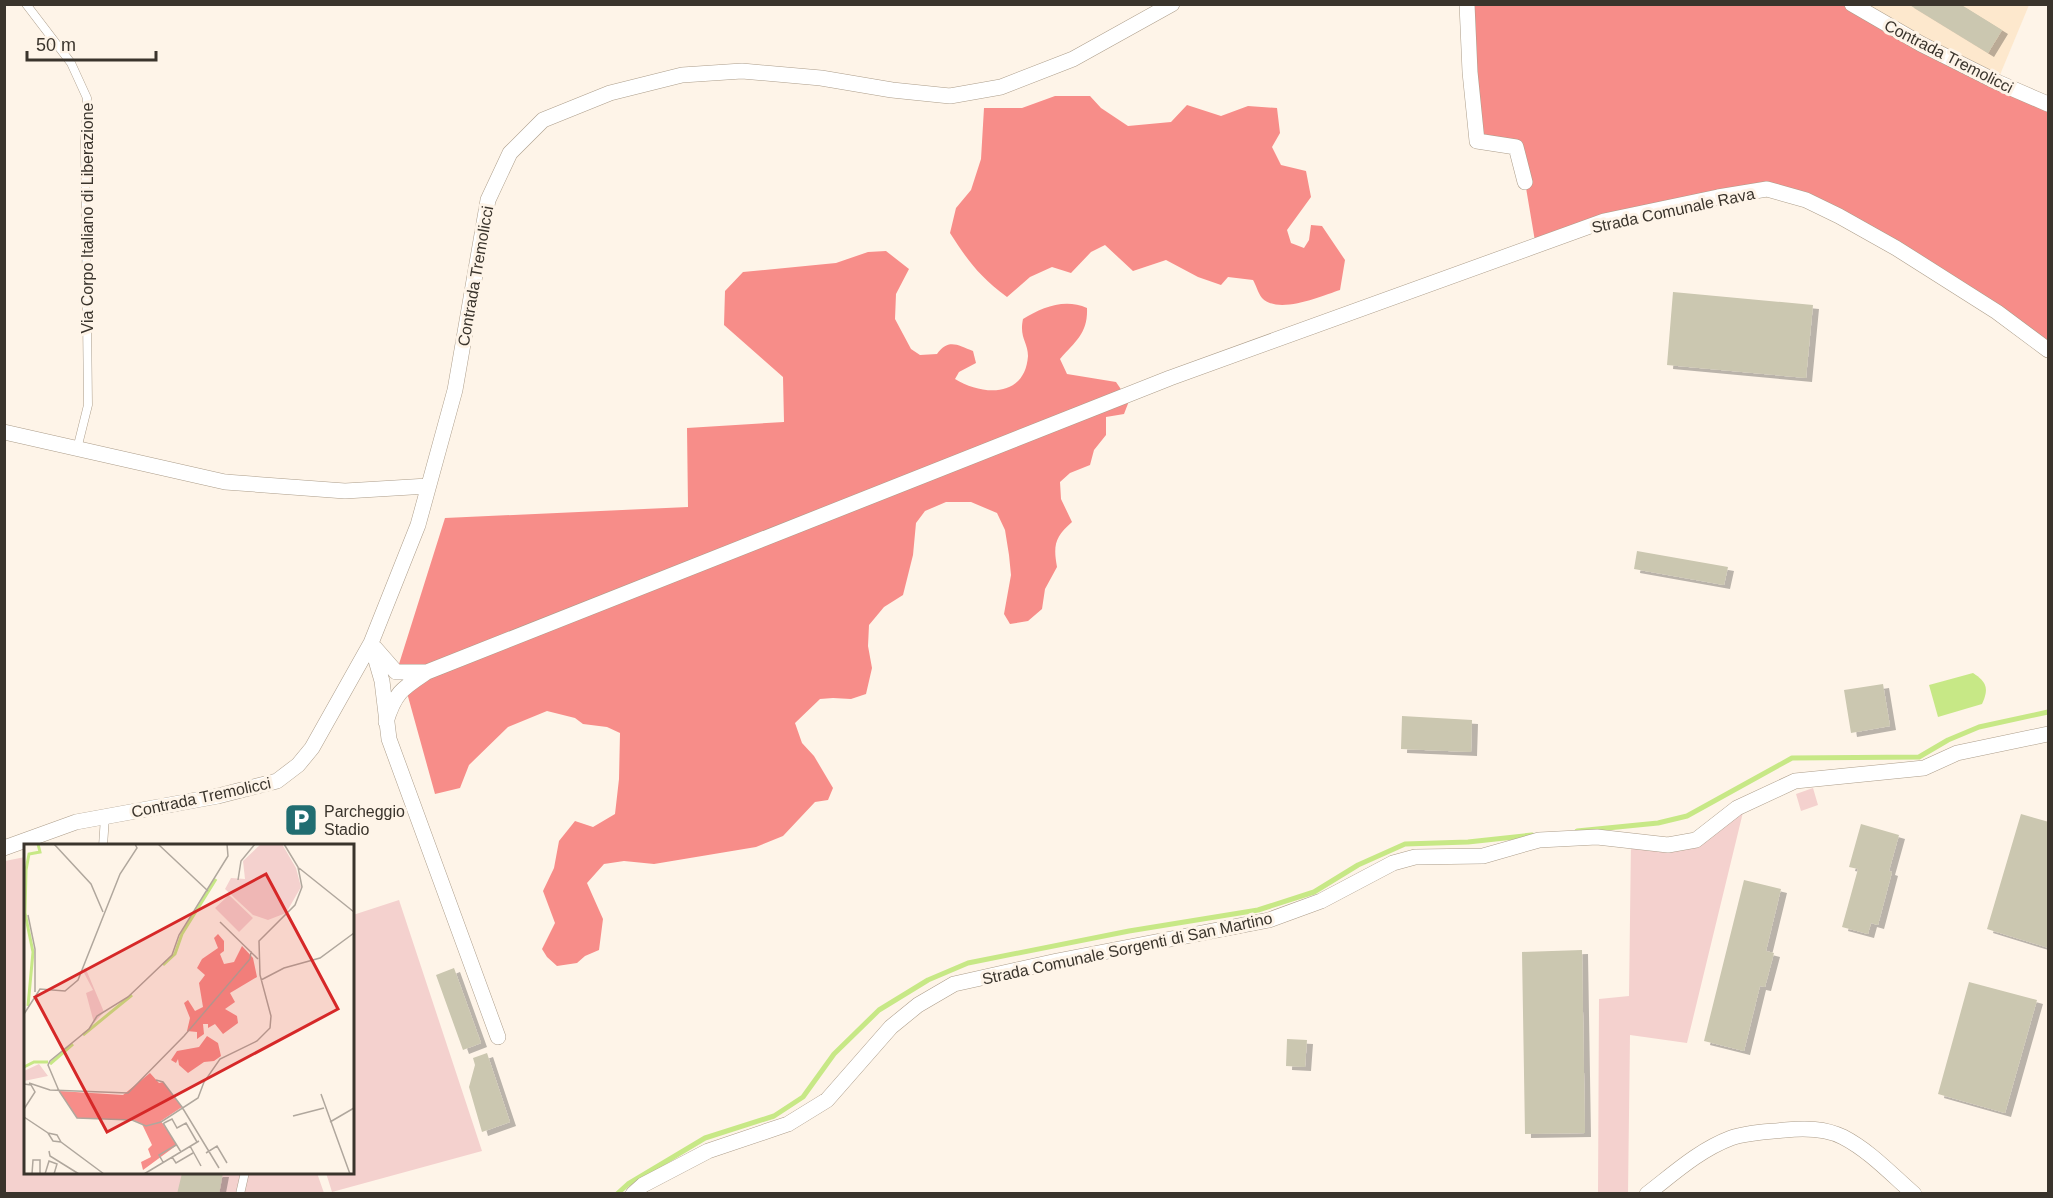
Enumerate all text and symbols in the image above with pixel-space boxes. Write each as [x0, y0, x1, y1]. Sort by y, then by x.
street label: Contrada Tremolicci [1882, 17, 2016, 96]
scale bar [27, 24, 156, 62]
text: 50 m [36, 35, 76, 55]
street label: Via Corpo Italiano di Liberazione [79, 102, 96, 333]
street label: Strada Comunale Rava [1590, 185, 1756, 236]
street label: Contrada Tremolicci [455, 205, 496, 348]
street label: Contrada Tremolicci [130, 774, 272, 821]
parking icon: Parcheggio Stadio [283, 802, 319, 838]
place label: Parcheggio Stadio [324, 803, 405, 838]
inset map [24, 844, 354, 1174]
street label: Strada Comunale Sorgenti di San Martino [980, 909, 1274, 988]

